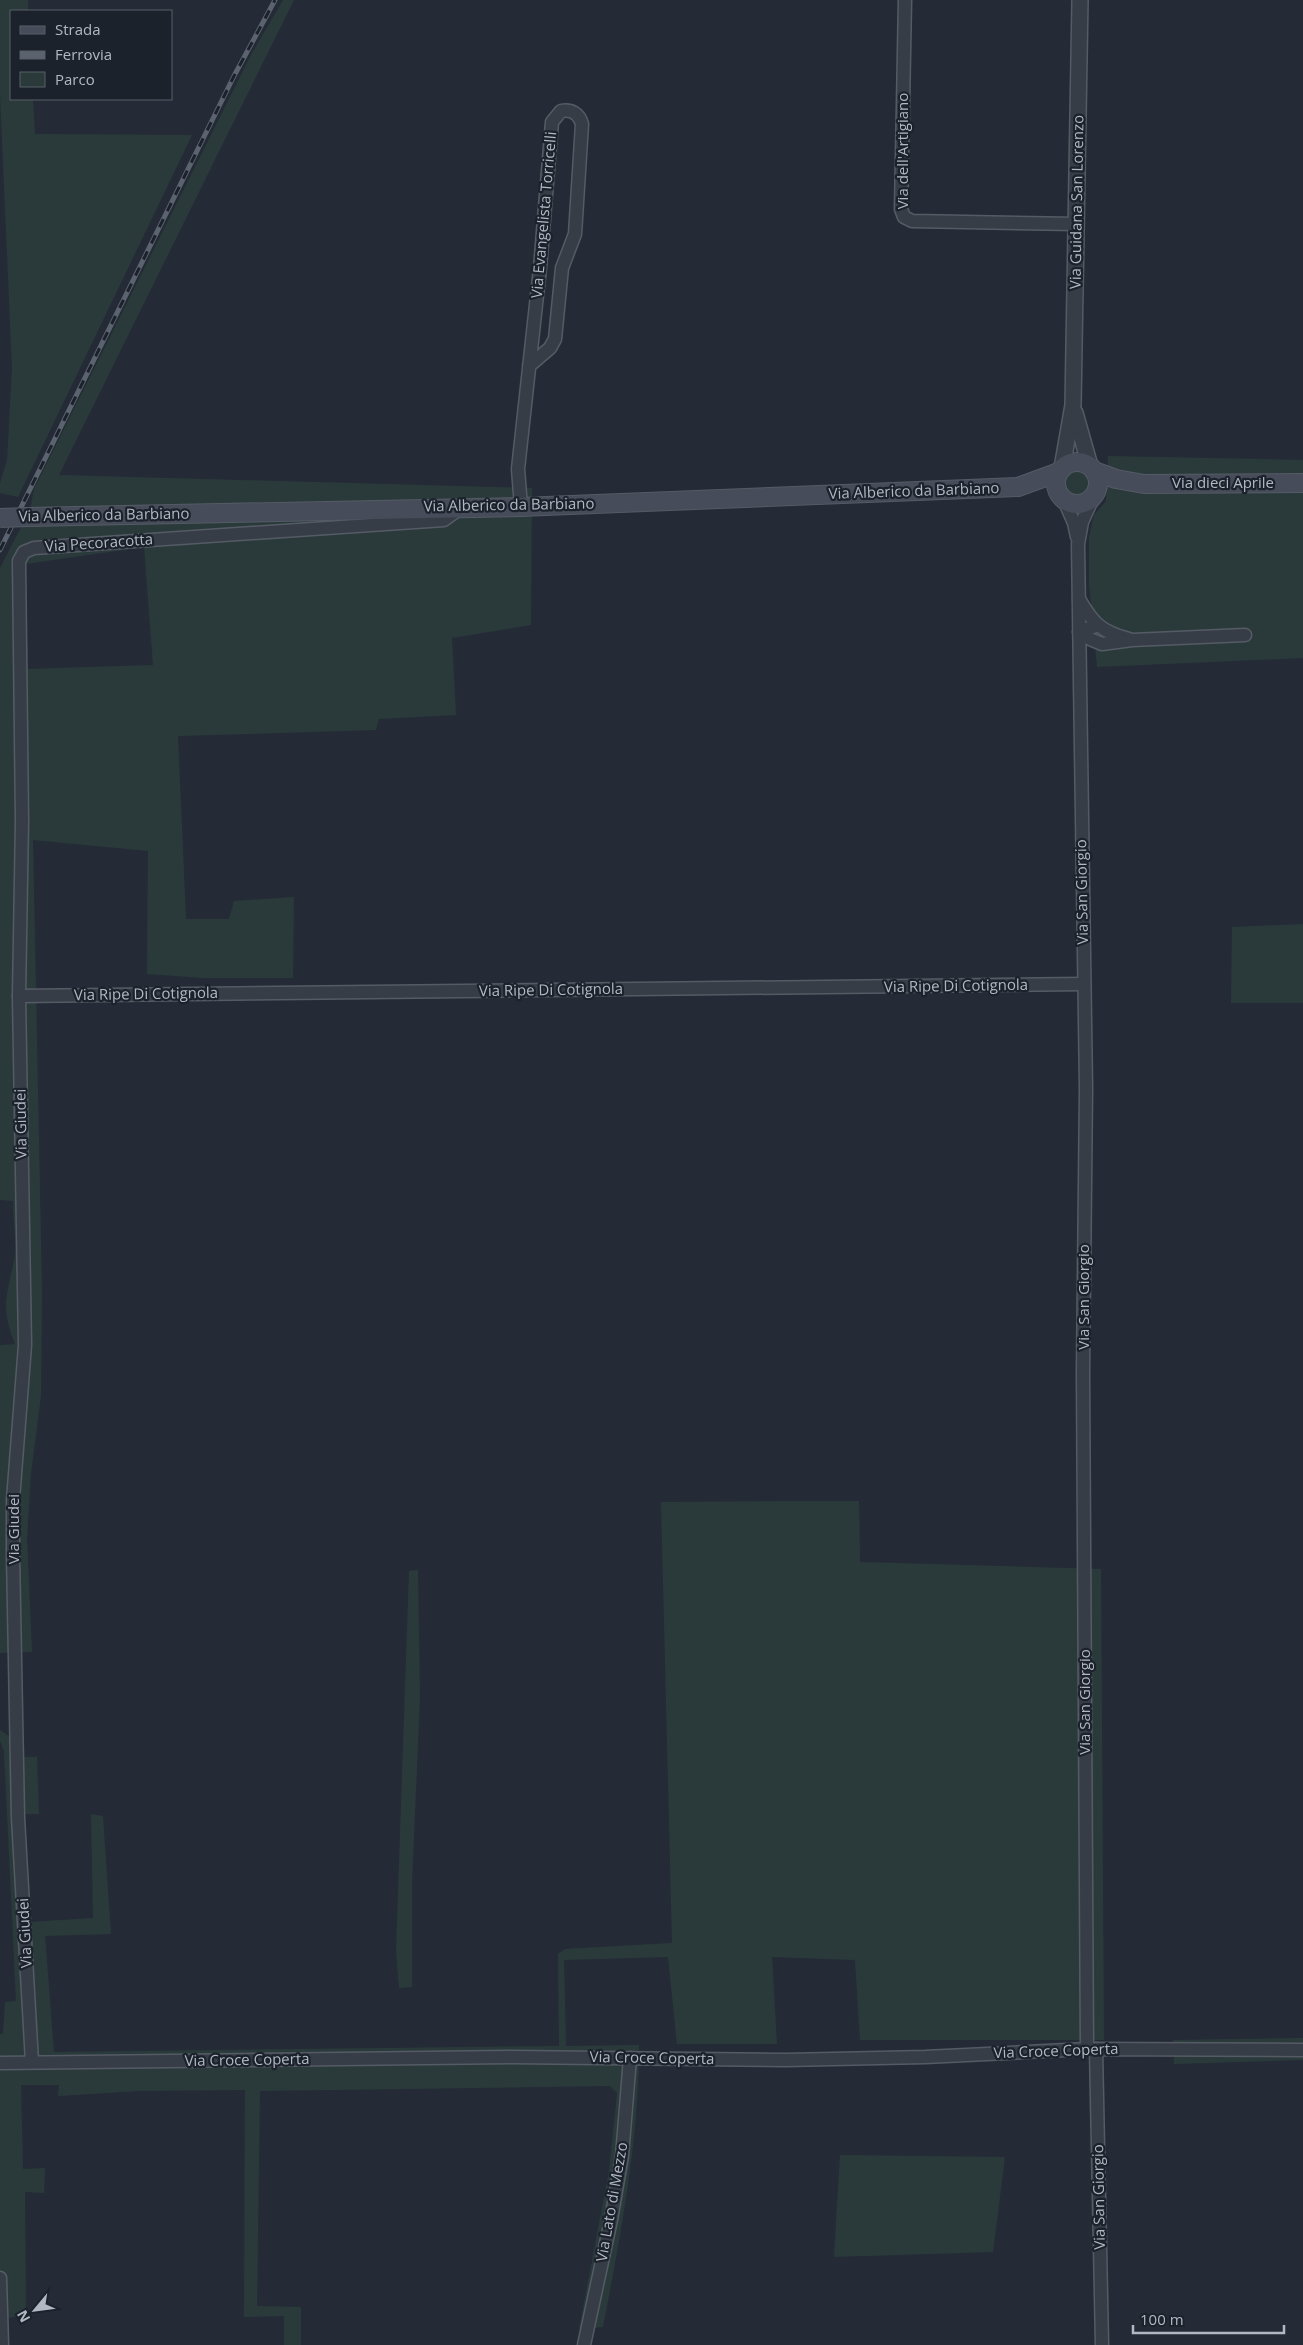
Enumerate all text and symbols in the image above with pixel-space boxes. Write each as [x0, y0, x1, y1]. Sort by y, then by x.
legend [10, 10, 172, 100]
text: Strada [55, 19, 101, 39]
text: Ferrovia [55, 44, 112, 64]
text: Parco [55, 69, 95, 89]
street label: Via dell'Artigiano [892, 93, 912, 209]
street label: Via Guidana San Lorenzo [1064, 115, 1088, 289]
street label: Via Evangelista Torricelli [526, 131, 560, 299]
street label: Via dieci Aprile [1172, 472, 1274, 492]
street label: Via Alberico da Barbiano [828, 477, 1000, 503]
street label: Via Alberico da Barbiano [423, 493, 595, 515]
street label: Via Alberico da Barbiano [18, 503, 190, 525]
street label: Via Pecoracotta [44, 528, 154, 556]
street label: Via San Giorgio [1070, 839, 1092, 945]
street label: Via Ripe Di Cotignola [884, 974, 1028, 996]
street label: Via Ripe Di Cotignola [479, 978, 623, 1000]
street label: Via Ripe Di Cotignola [74, 982, 218, 1004]
street label: Via Giudei [9, 1089, 31, 1159]
street label: Via San Giorgio [1073, 1244, 1093, 1350]
street label: Via Giudei [3, 1494, 23, 1564]
street label: Via San Giorgio [1074, 1649, 1094, 1755]
street label: Via Giudei [12, 1897, 36, 1969]
street label: Via Croce Coperta [993, 2038, 1119, 2062]
street label: Via Croce Coperta [589, 2046, 715, 2068]
street label: Via Croce Coperta [184, 2048, 310, 2070]
street label: Via Lato di Mezzo [591, 2140, 631, 2263]
street label: Via San Giorgio [1087, 2144, 1109, 2250]
north arrow [10, 2285, 60, 2335]
scale bar [1133, 2302, 1284, 2334]
text: N [12, 2307, 34, 2326]
text: 100 m [1140, 2309, 1184, 2329]

